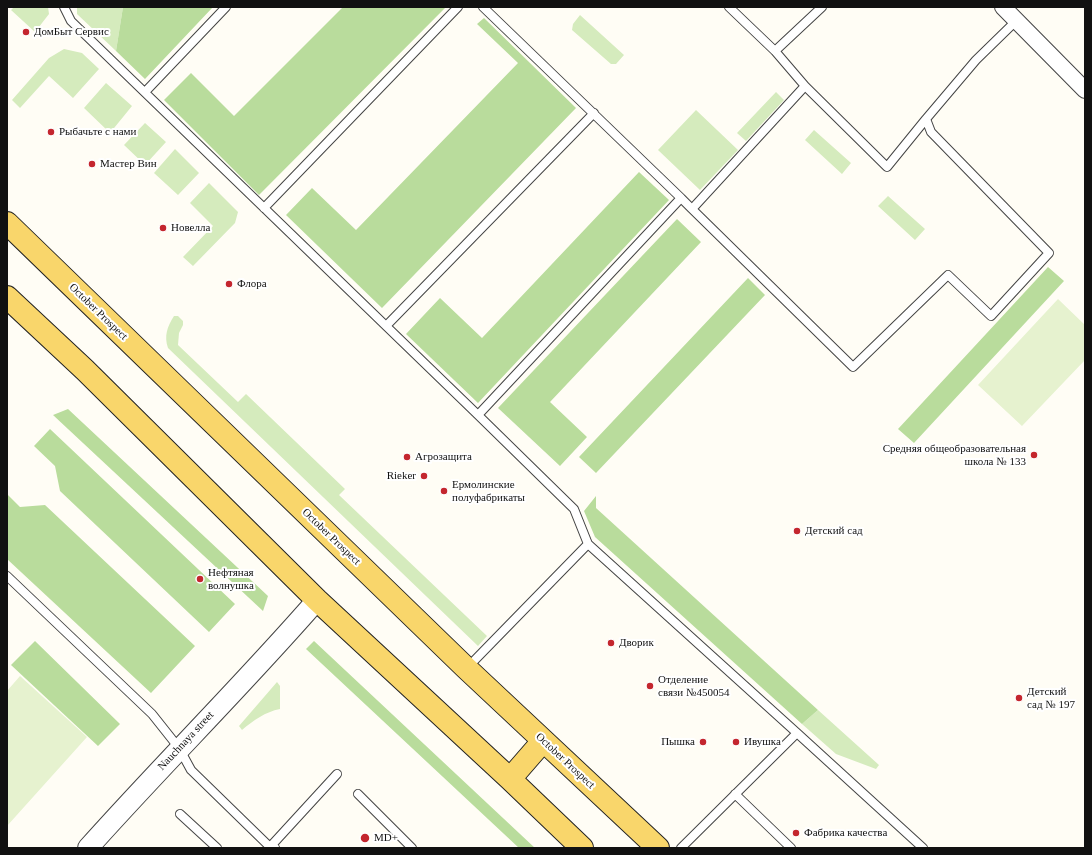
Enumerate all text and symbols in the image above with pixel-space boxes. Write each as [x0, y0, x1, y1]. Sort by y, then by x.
place label: ДомБыт Сервис [34, 25, 109, 39]
marker: ДомБыт Сервис [21, 27, 31, 37]
place label: Рыбачьте с нами [59, 125, 136, 139]
marker: Рыбачьте с нами [46, 127, 56, 137]
place label: Мастер Вин [100, 157, 157, 171]
marker: Мастер Вин [87, 159, 97, 169]
place label: Новелла [171, 221, 210, 235]
marker: Новелла [158, 223, 168, 233]
place label: Флора [237, 277, 267, 291]
marker: Флора [224, 279, 234, 289]
street label: October Prospect [66, 281, 130, 343]
place label: Средняя общеобразовательная школа № 133 [883, 442, 1026, 468]
place label: Агрозащита [415, 450, 472, 464]
marker: Средняя общеобразовательная школа № 133 [1029, 450, 1039, 460]
marker: Агрозащита [402, 452, 412, 462]
place label: Rieker [387, 469, 416, 483]
marker: Rieker [419, 471, 429, 481]
place label: Ермолинские полуфабрикаты [452, 478, 525, 504]
marker: Ермолинские полуфабрикаты [439, 486, 449, 496]
street label: October Prospect [299, 506, 363, 568]
place label: Детский сад [805, 524, 863, 538]
marker: Детский сад [792, 526, 802, 536]
place label: Нефтяная волнушка [208, 566, 254, 592]
marker: Нефтяная волнушка [195, 574, 205, 584]
place label: Дворик [619, 636, 654, 650]
marker: Дворик [606, 638, 616, 648]
place label: Отделение связи №450054 [658, 673, 729, 699]
marker: Отделение связи №450054 [645, 681, 655, 691]
place label: Детский сад № 197 [1027, 685, 1075, 711]
marker: Детский сад № 197 [1014, 693, 1024, 703]
street label: Nauchnaya street [155, 709, 217, 773]
street label: October Prospect [533, 730, 597, 792]
place label: Пышка [661, 735, 695, 749]
place label: Ивушка [744, 735, 781, 749]
marker: Пышка [698, 737, 708, 747]
marker: Ивушка [731, 737, 741, 747]
place label: Фабрика качества [804, 826, 887, 840]
marker: Фабрика качества [791, 828, 801, 838]
place label: MD+ [374, 831, 398, 845]
marker: MD+ [359, 832, 371, 844]

